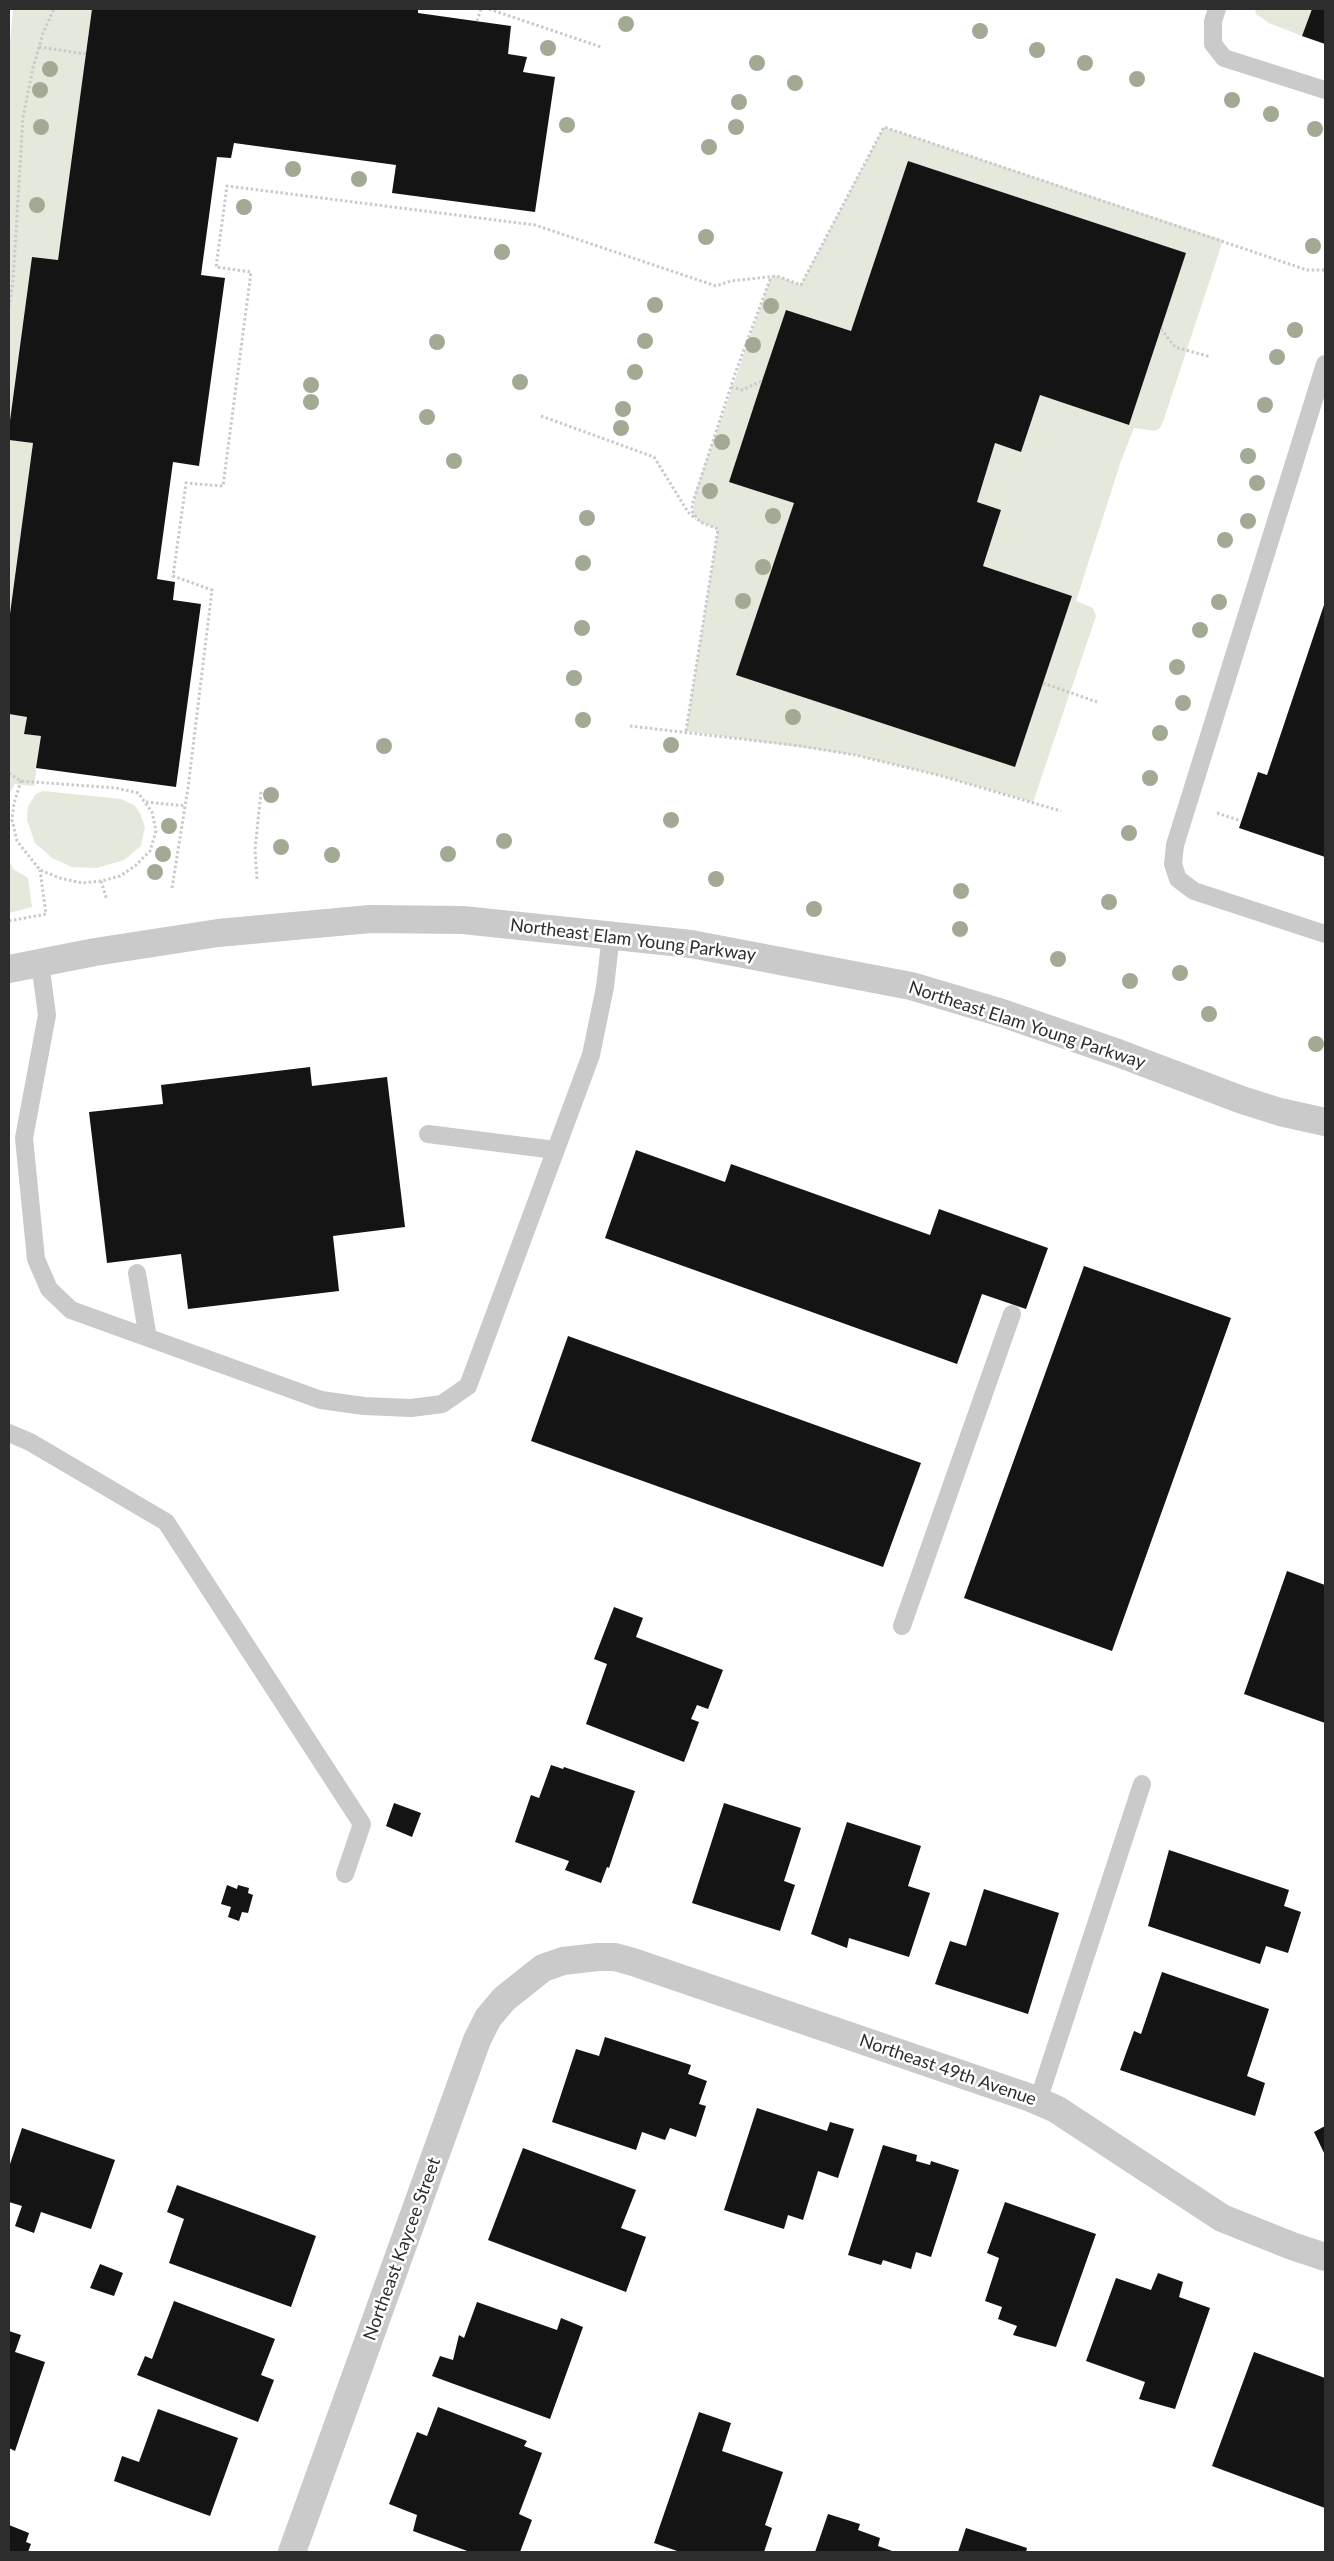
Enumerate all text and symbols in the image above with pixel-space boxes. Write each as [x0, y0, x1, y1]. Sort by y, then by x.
street label: Northeast Elam Young Parkway [509, 914, 757, 966]
street label: Northeast Elam Young Parkway [906, 976, 1148, 1074]
street label: Northeast 49th Avenue [857, 2030, 1039, 2110]
street label: Northeast Kaycee Street [359, 2155, 445, 2343]

